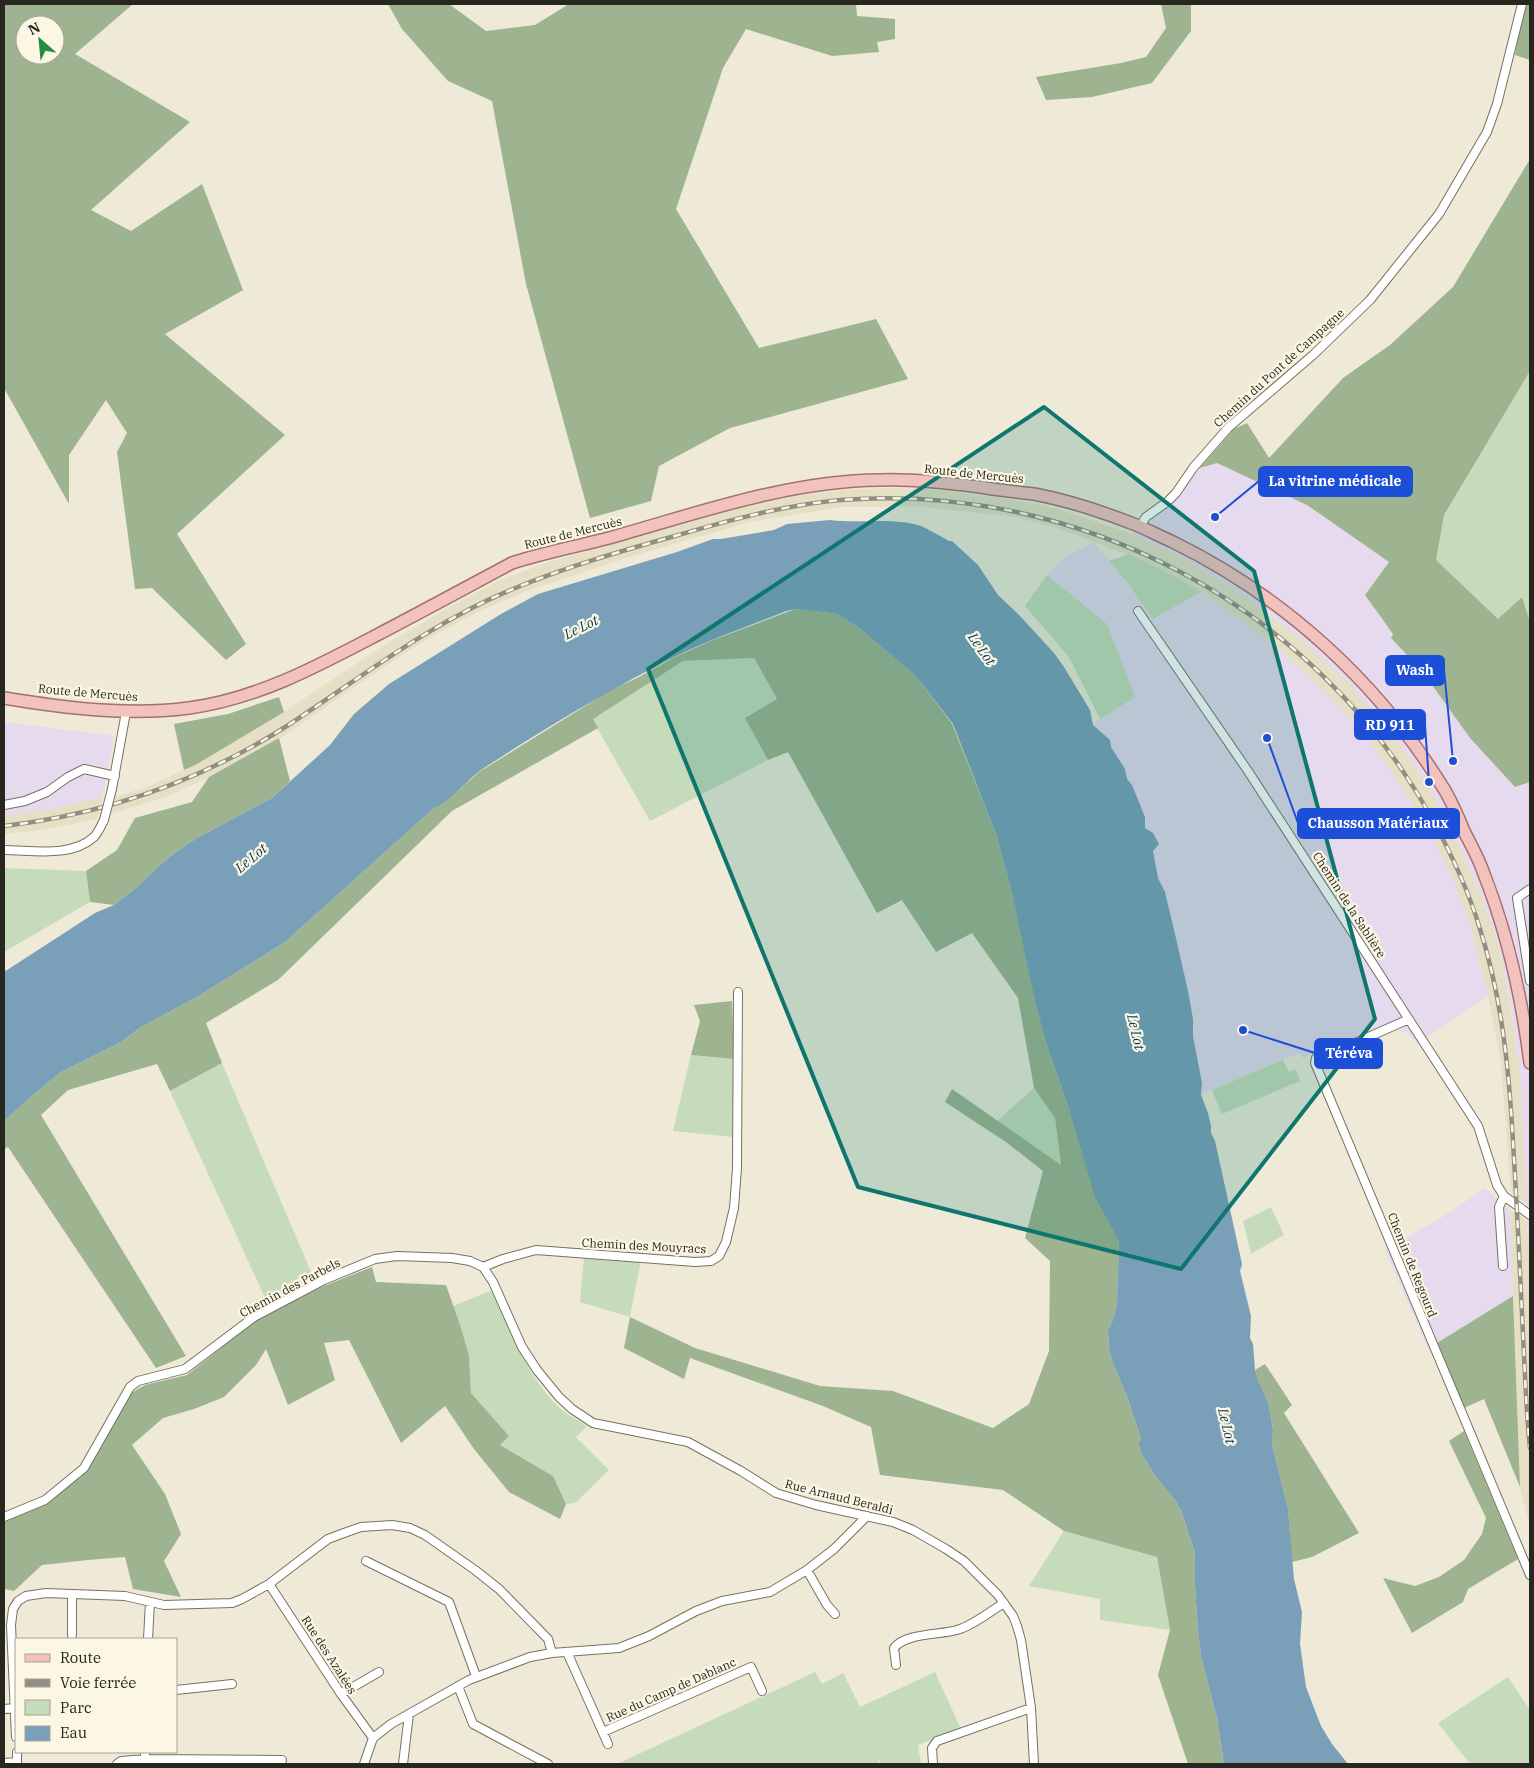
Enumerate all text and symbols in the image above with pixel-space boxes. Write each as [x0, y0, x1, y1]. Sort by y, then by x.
north arrow [15, 15, 65, 65]
text: N [25, 18, 43, 39]
street label: Chemin du Pont de Campagne [1210, 305, 1347, 430]
street label: Route de Mercuès [923, 461, 1025, 486]
callout: La vitrine médicale [1259, 467, 1412, 496]
text: La vitrine médicale [1269, 472, 1402, 490]
street label: Route de Mercuès [522, 513, 623, 552]
water label: Le Lot [560, 611, 602, 643]
water label: Le Lot [964, 628, 1000, 670]
callout: Wash [1386, 656, 1444, 685]
text: Wash [1396, 661, 1434, 679]
street label: Route de Mercuès [37, 681, 139, 704]
callout: RD 911 [1355, 710, 1425, 739]
text: RD 911 [1365, 716, 1415, 734]
callout: Chausson Matériaux [1298, 809, 1459, 838]
text: Chausson Matériaux [1308, 814, 1449, 832]
water label: Le Lot [231, 839, 271, 877]
street label: Chemin de la Sablière [1310, 849, 1389, 960]
water label: Le Lot [1123, 1011, 1149, 1053]
callout: Téréva [1315, 1039, 1382, 1068]
text: Téréva [1325, 1044, 1373, 1062]
street label: Chemin de Regourd [1385, 1210, 1440, 1319]
street label: Chemin des Mouyracs [581, 1235, 707, 1256]
street label: Chemin des Parbels [237, 1255, 343, 1321]
water label: Le Lot [1214, 1405, 1240, 1447]
street label: Rue Arnaud Beraldi [784, 1476, 895, 1517]
street label: Rue des Azalées [299, 1613, 360, 1697]
legend [15, 1638, 178, 1753]
text: Route [60, 1648, 101, 1667]
street label: Rue du Camp de Dablanc [604, 1654, 738, 1725]
text: Voie ferrée [60, 1673, 136, 1692]
text: Parc [60, 1698, 92, 1717]
text: Eau [60, 1723, 87, 1742]

